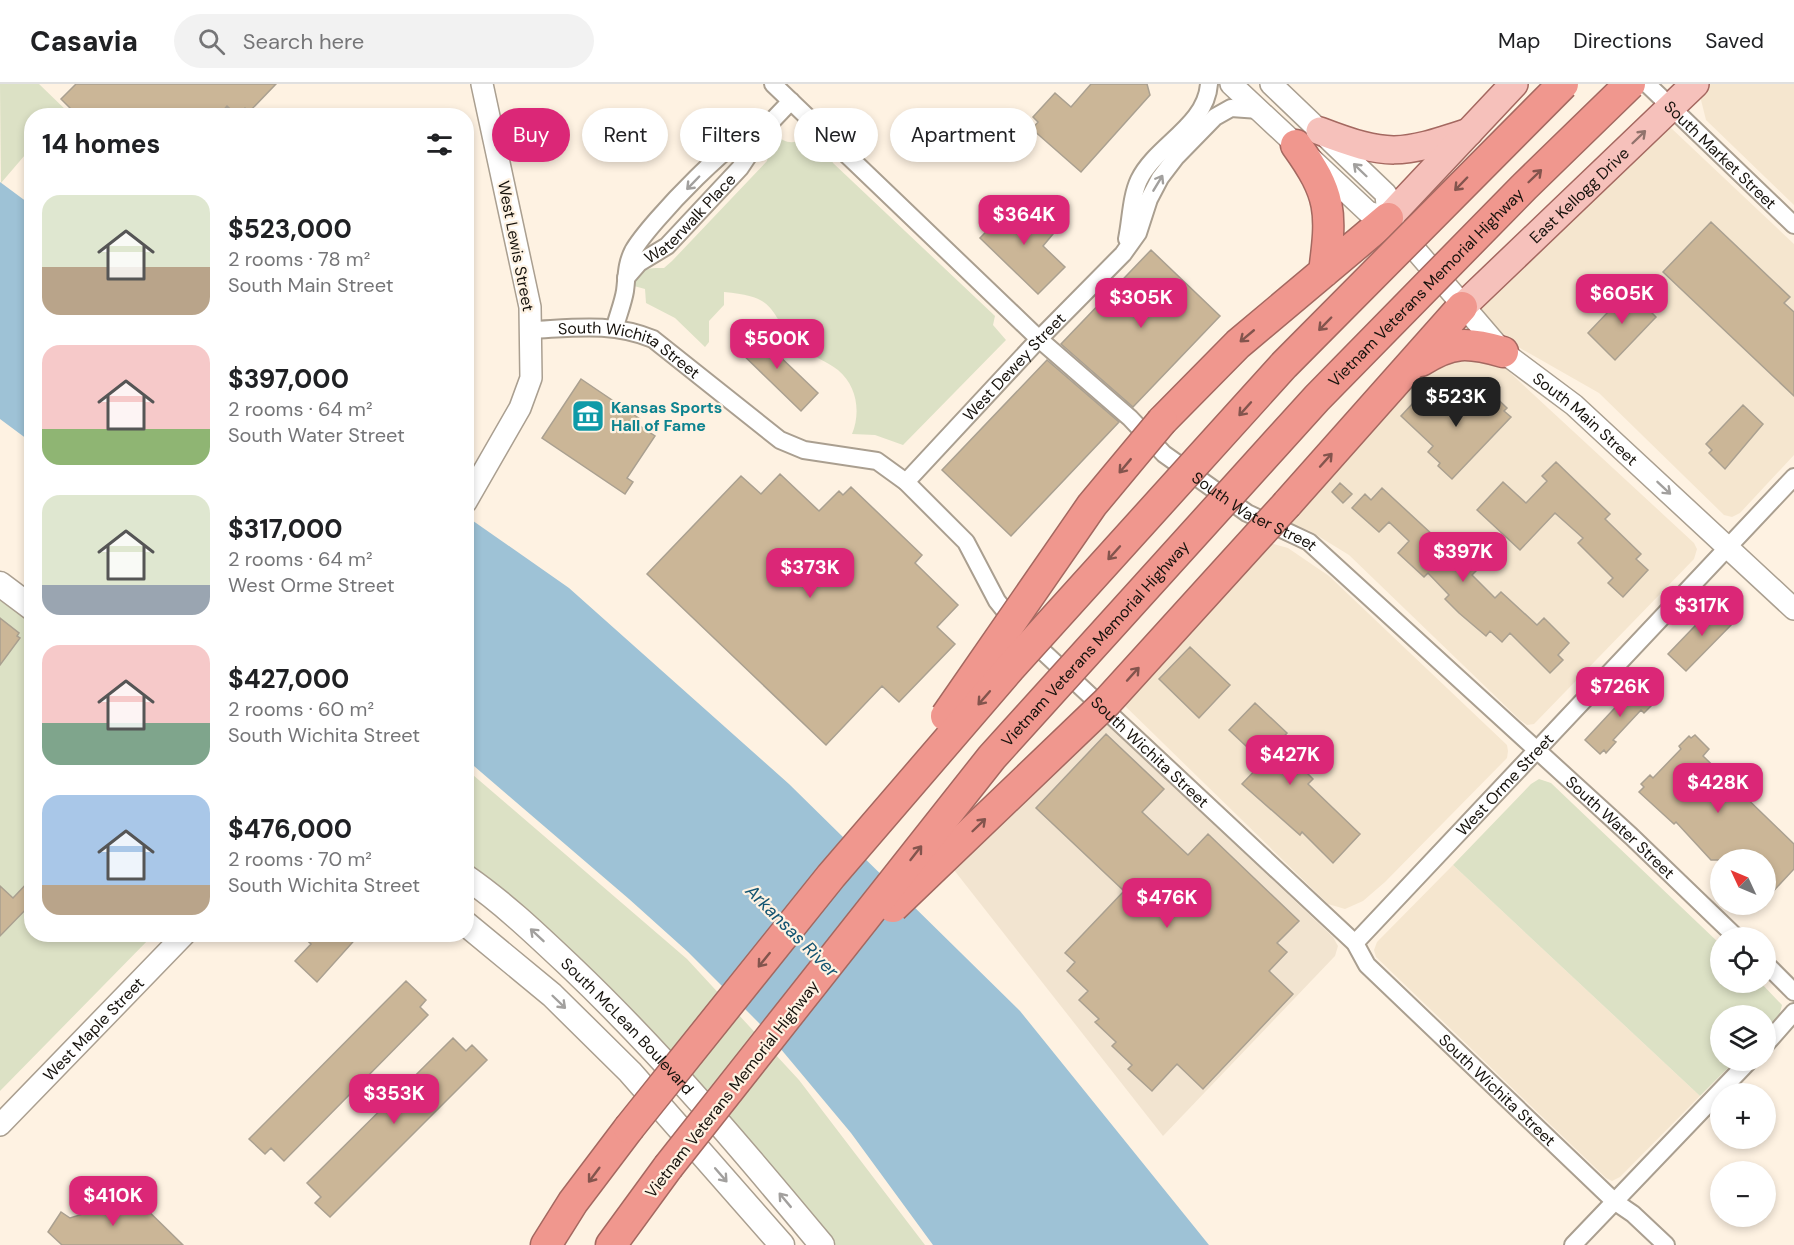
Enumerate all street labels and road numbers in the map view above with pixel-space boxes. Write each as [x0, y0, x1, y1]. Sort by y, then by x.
street label: South Market Street [1660, 96, 1781, 213]
street label: East Kellogg Drive [1525, 142, 1633, 248]
street label: Waterwalk Place [640, 169, 740, 268]
street label: West Lewis Street [493, 179, 539, 313]
street label: Vietnam Veterans Memorial Highway [1323, 183, 1528, 391]
street label: West Dewey Street [958, 308, 1070, 425]
street label: South Wichita Street [557, 317, 704, 383]
street label: South Main Street [1529, 367, 1643, 470]
street label: South Water Street [1188, 467, 1322, 555]
street label: Vietnam Veterans Memorial Highway [996, 536, 1194, 751]
street label: South Wichita Street [1087, 691, 1213, 812]
street label: West Orme Street [1451, 729, 1558, 840]
street label: South Water Street [1561, 771, 1679, 883]
street label: South McLean Boulevard [557, 953, 699, 1099]
street label: West Maple Street [38, 972, 148, 1085]
street label: Vietnam Veterans Memorial Highway [640, 976, 824, 1202]
street label: South Wichita Street [1435, 1029, 1560, 1150]

